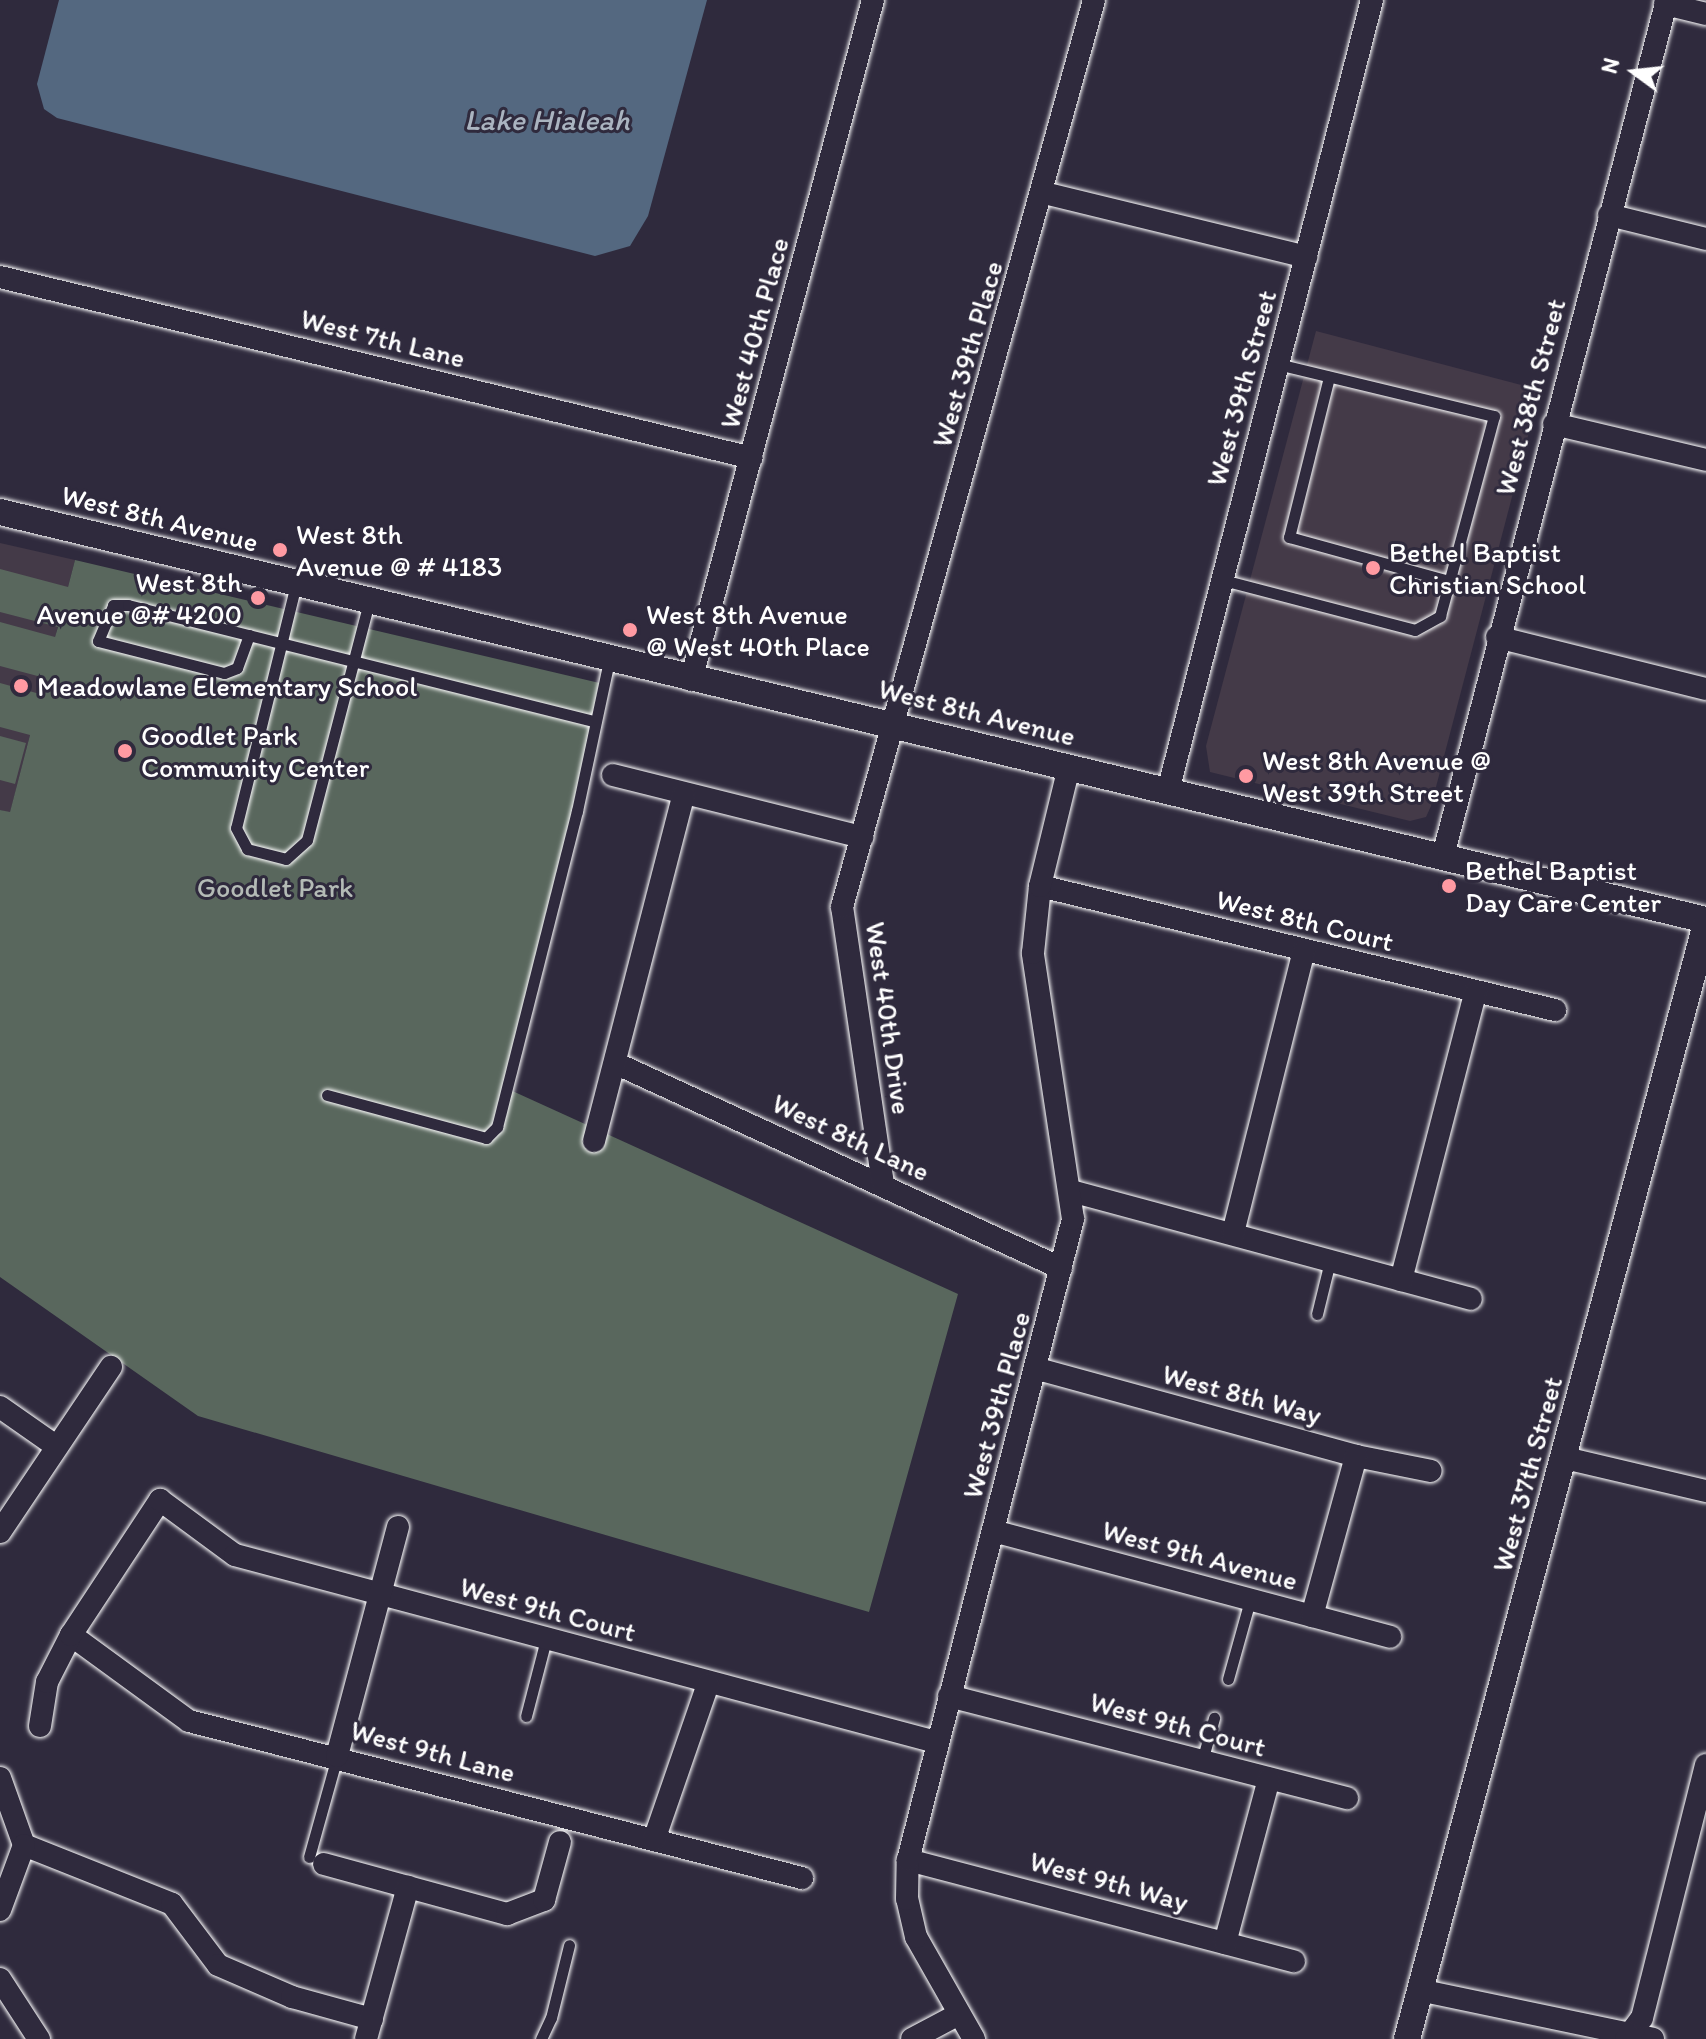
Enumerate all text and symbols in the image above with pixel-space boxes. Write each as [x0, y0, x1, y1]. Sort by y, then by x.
north arrow [1594, 32, 1674, 112]
text: N [1595, 55, 1625, 76]
water label: Lake Hialeah [465, 102, 629, 138]
street label: West 40th Place [712, 234, 796, 432]
street label: West 39th Place [925, 257, 1009, 451]
street label: West 39th Street [1199, 287, 1283, 489]
street label: West 38th Street [1488, 295, 1572, 499]
street label: West 7th Lane [297, 301, 469, 375]
street label: West 8th Avenue [59, 478, 261, 558]
place label: West 8th Avenue @ # 4183 [296, 517, 502, 583]
place label: Bethel Baptist Christian School [1389, 535, 1586, 601]
marker: West 8th Avenue @ # 4183 [271, 541, 289, 559]
marker: Bethel Baptist Christian School [1364, 559, 1382, 577]
place label: West 8th Avenue @# 4200 [37, 565, 242, 631]
marker: West 8th Avenue @# 4200 [249, 589, 267, 607]
place label: West 8th Avenue @ West 40th Place [646, 597, 869, 663]
marker: West 8th Avenue @ West 40th Place [621, 621, 639, 639]
place label: Meadowlane Elementary School [37, 669, 416, 703]
street label: West 8th Avenue [876, 672, 1078, 752]
marker: Meadowlane Elementary School [12, 677, 30, 695]
place label: Goodlet Park Community Center [141, 718, 370, 784]
marker: Goodlet Park Community Center [116, 742, 134, 760]
place label: West 8th Avenue @ West 39th Street [1262, 743, 1489, 809]
marker: West 8th Avenue @ West 39th Street [1237, 767, 1255, 785]
place label: Bethel Baptist Day Care Center [1465, 853, 1663, 919]
park label: Goodlet Park [197, 870, 353, 904]
marker: Bethel Baptist Day Care Center [1440, 877, 1458, 895]
street label: West 8th Court [1213, 882, 1397, 958]
street label: West 40th Drive [859, 920, 919, 1116]
street label: West 8th Lane [767, 1086, 935, 1188]
street label: West 39th Place [955, 1308, 1037, 1502]
street label: West 8th Way [1159, 1357, 1325, 1431]
street label: West 37th Street [1485, 1373, 1569, 1575]
street label: West 9th Avenue [1100, 1513, 1300, 1597]
street label: West 9th Court [456, 1569, 640, 1649]
street label: West 9th Court [1086, 1684, 1270, 1764]
street label: West 9th Lane [347, 1713, 519, 1789]
street label: West 9th Way [1027, 1844, 1191, 1918]

